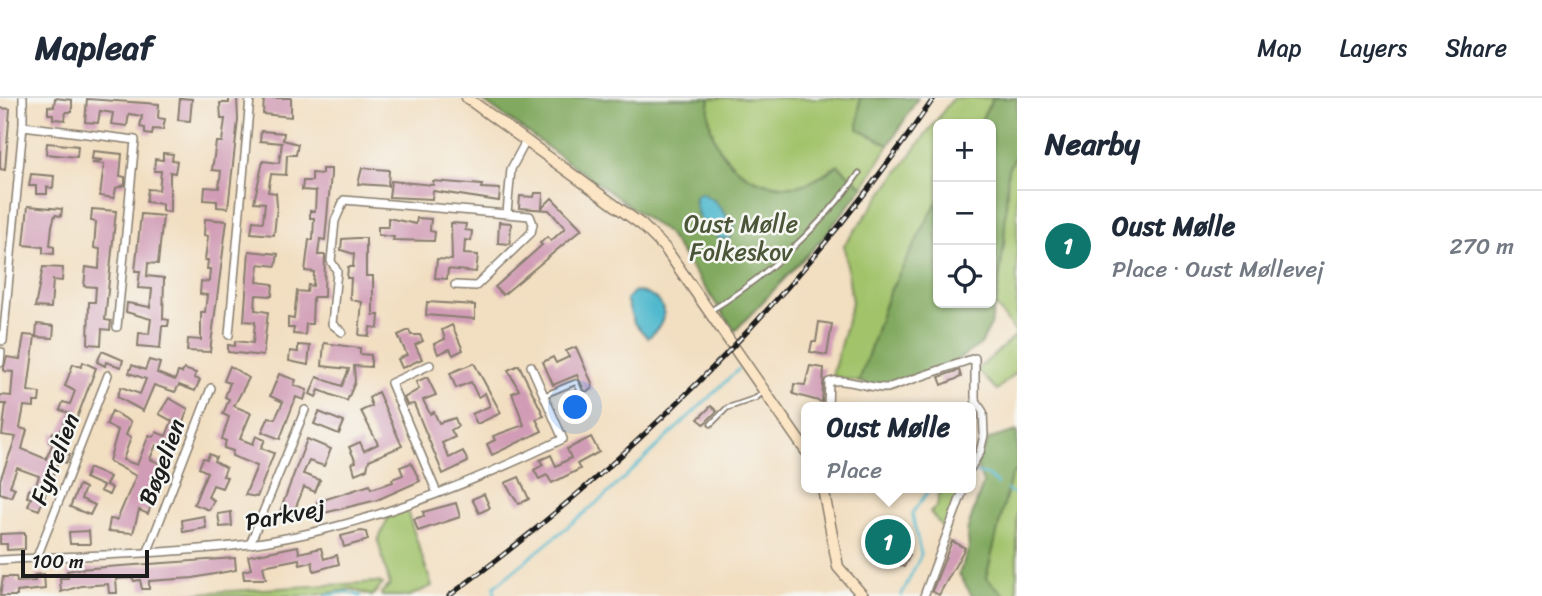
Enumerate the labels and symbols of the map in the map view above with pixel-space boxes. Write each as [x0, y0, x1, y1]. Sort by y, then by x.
park label: Oust Mølle Folkeskov [684, 203, 798, 273]
your location [558, 390, 592, 424]
street label: Fyrrelien [18, 407, 92, 511]
street label: Bøgelien [126, 413, 198, 511]
street label: Parkvej [241, 487, 329, 543]
pin: 1 [865, 516, 911, 568]
scale bar [21, 547, 149, 579]

